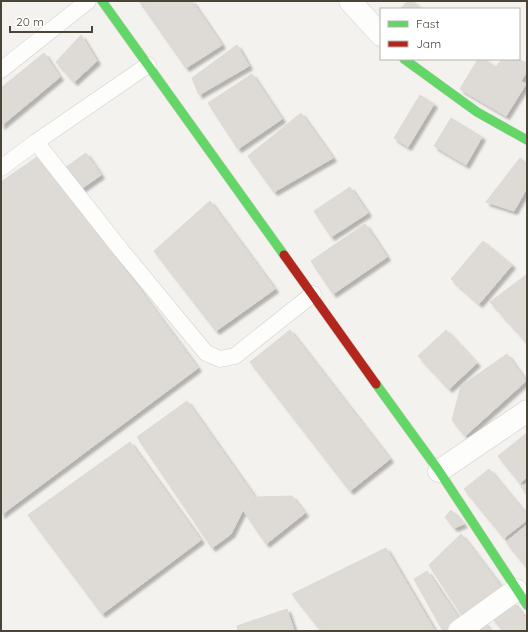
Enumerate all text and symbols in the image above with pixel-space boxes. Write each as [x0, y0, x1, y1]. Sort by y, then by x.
scale bar [10, 8, 92, 34]
legend [380, 8, 520, 60]
text: 20 m [16, 14, 44, 29]
text: Fast [416, 16, 440, 31]
text: Jam [416, 36, 441, 51]

